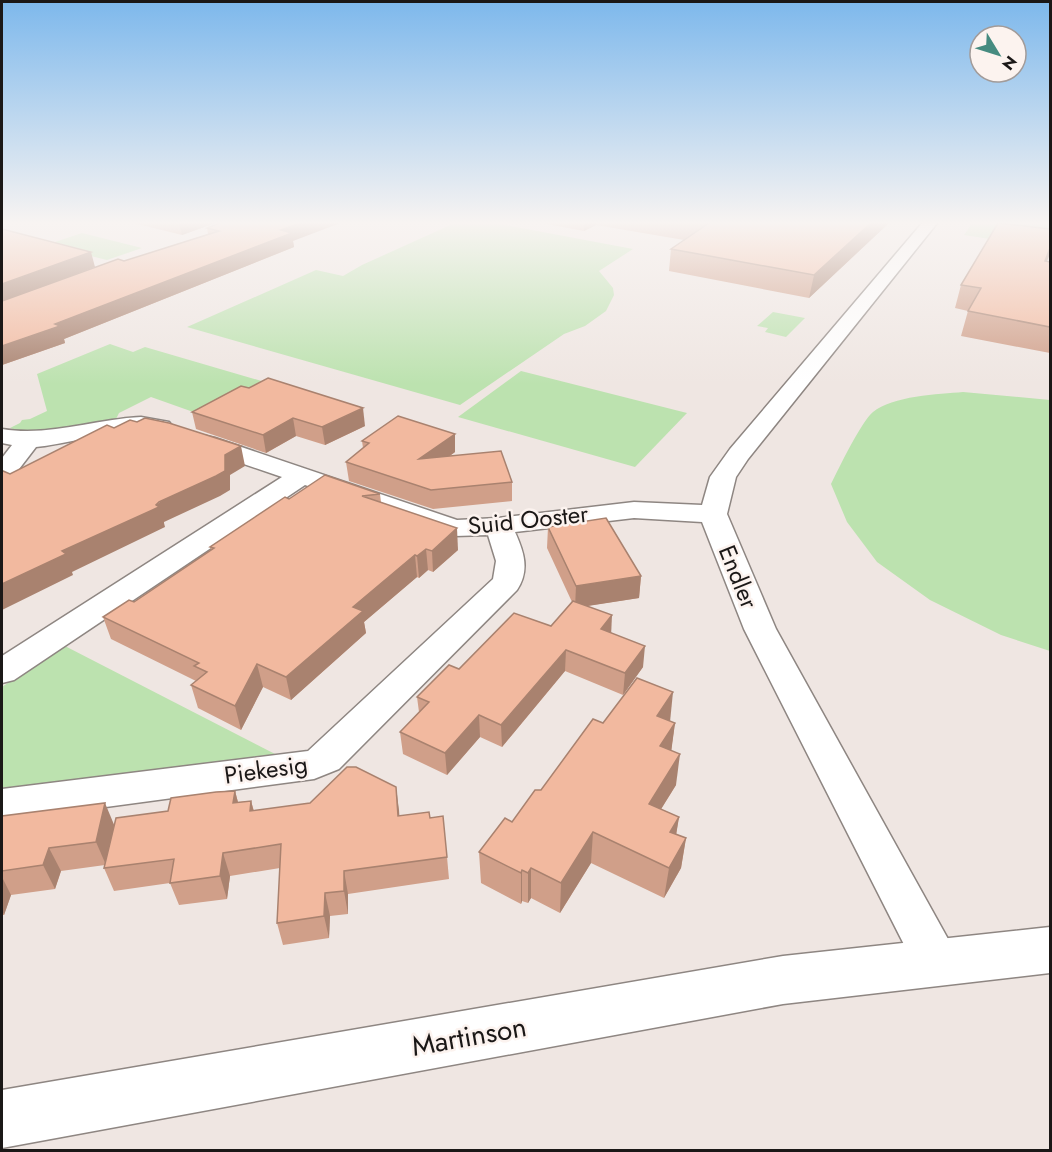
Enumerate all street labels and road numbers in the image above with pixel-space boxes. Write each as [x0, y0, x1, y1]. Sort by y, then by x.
street label: Suid Ooster [466, 496, 591, 543]
street label: Endler [710, 540, 767, 614]
street label: Piekesig [222, 746, 310, 793]
street label: Martinson [409, 1006, 530, 1067]

